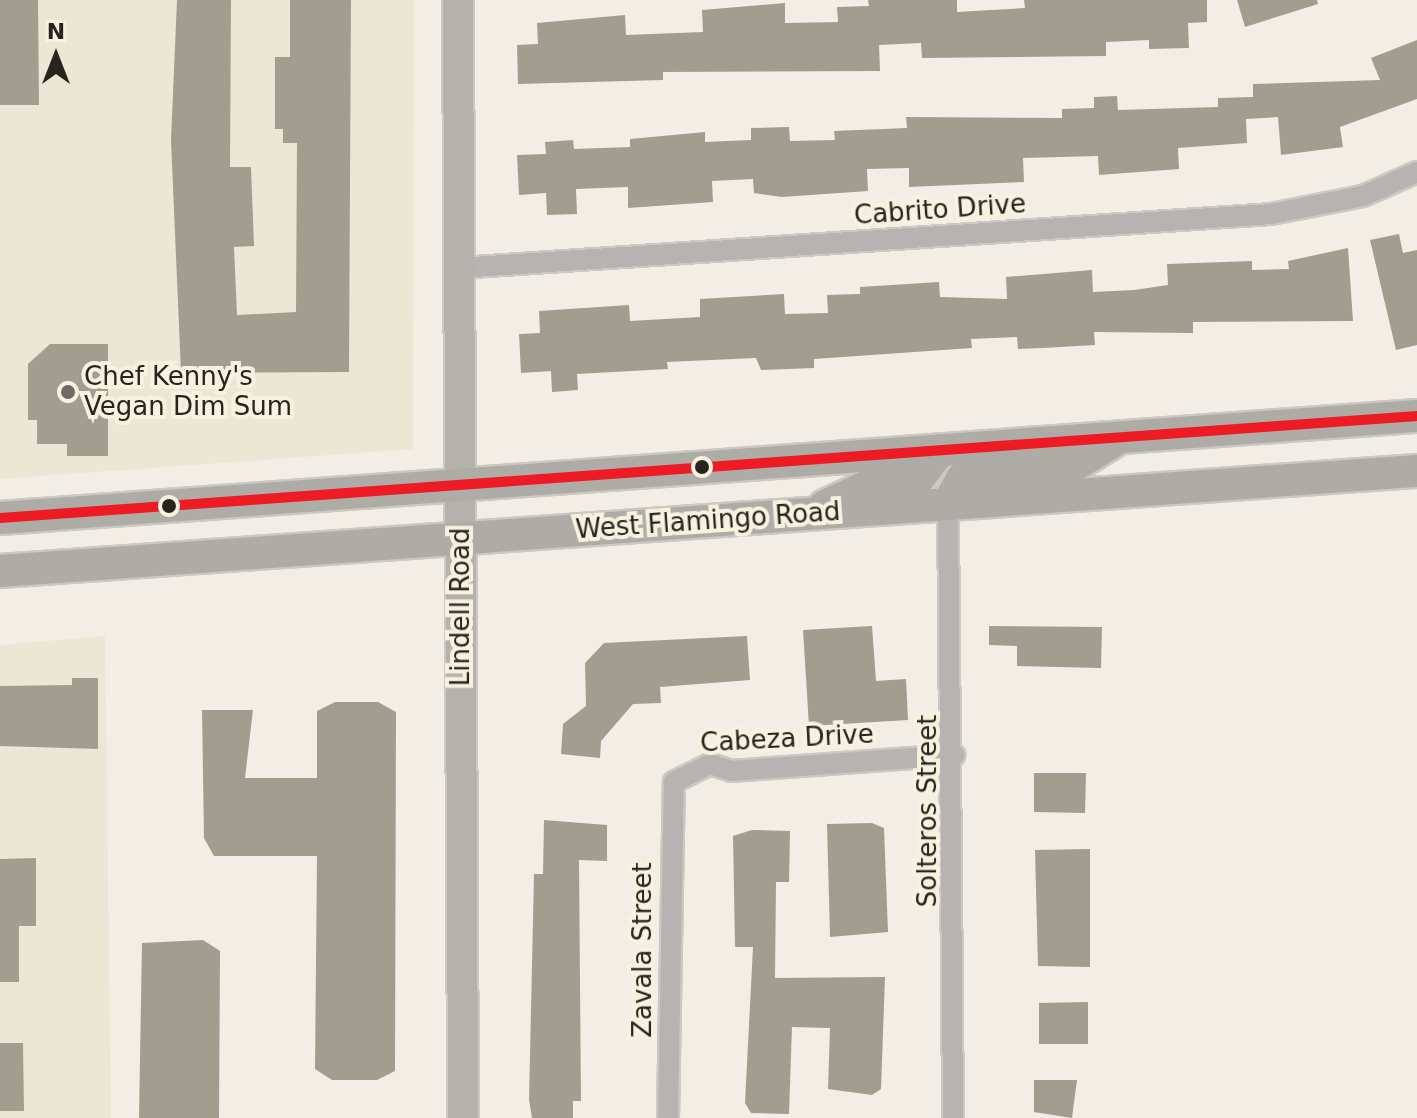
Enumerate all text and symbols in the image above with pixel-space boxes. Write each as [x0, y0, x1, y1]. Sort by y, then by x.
north arrow [16, 16, 96, 96]
text: N [47, 19, 65, 44]
street label: Cabrito Drive [853, 188, 1027, 232]
place label: Chef Kenny's Vegan Dim Sum [84, 361, 292, 422]
marker: Chef Kenny's Vegan Dim Sum [59, 383, 77, 401]
unlabelled marker [694, 459, 710, 475]
street label: West Flamingo Road [575, 496, 841, 546]
unlabelled marker [161, 498, 177, 514]
street label: Lindell Road [445, 528, 477, 686]
street label: Solteros Street [912, 715, 944, 907]
street label: Cabeza Drive [699, 719, 875, 759]
street label: Zavala Street [627, 862, 659, 1038]

